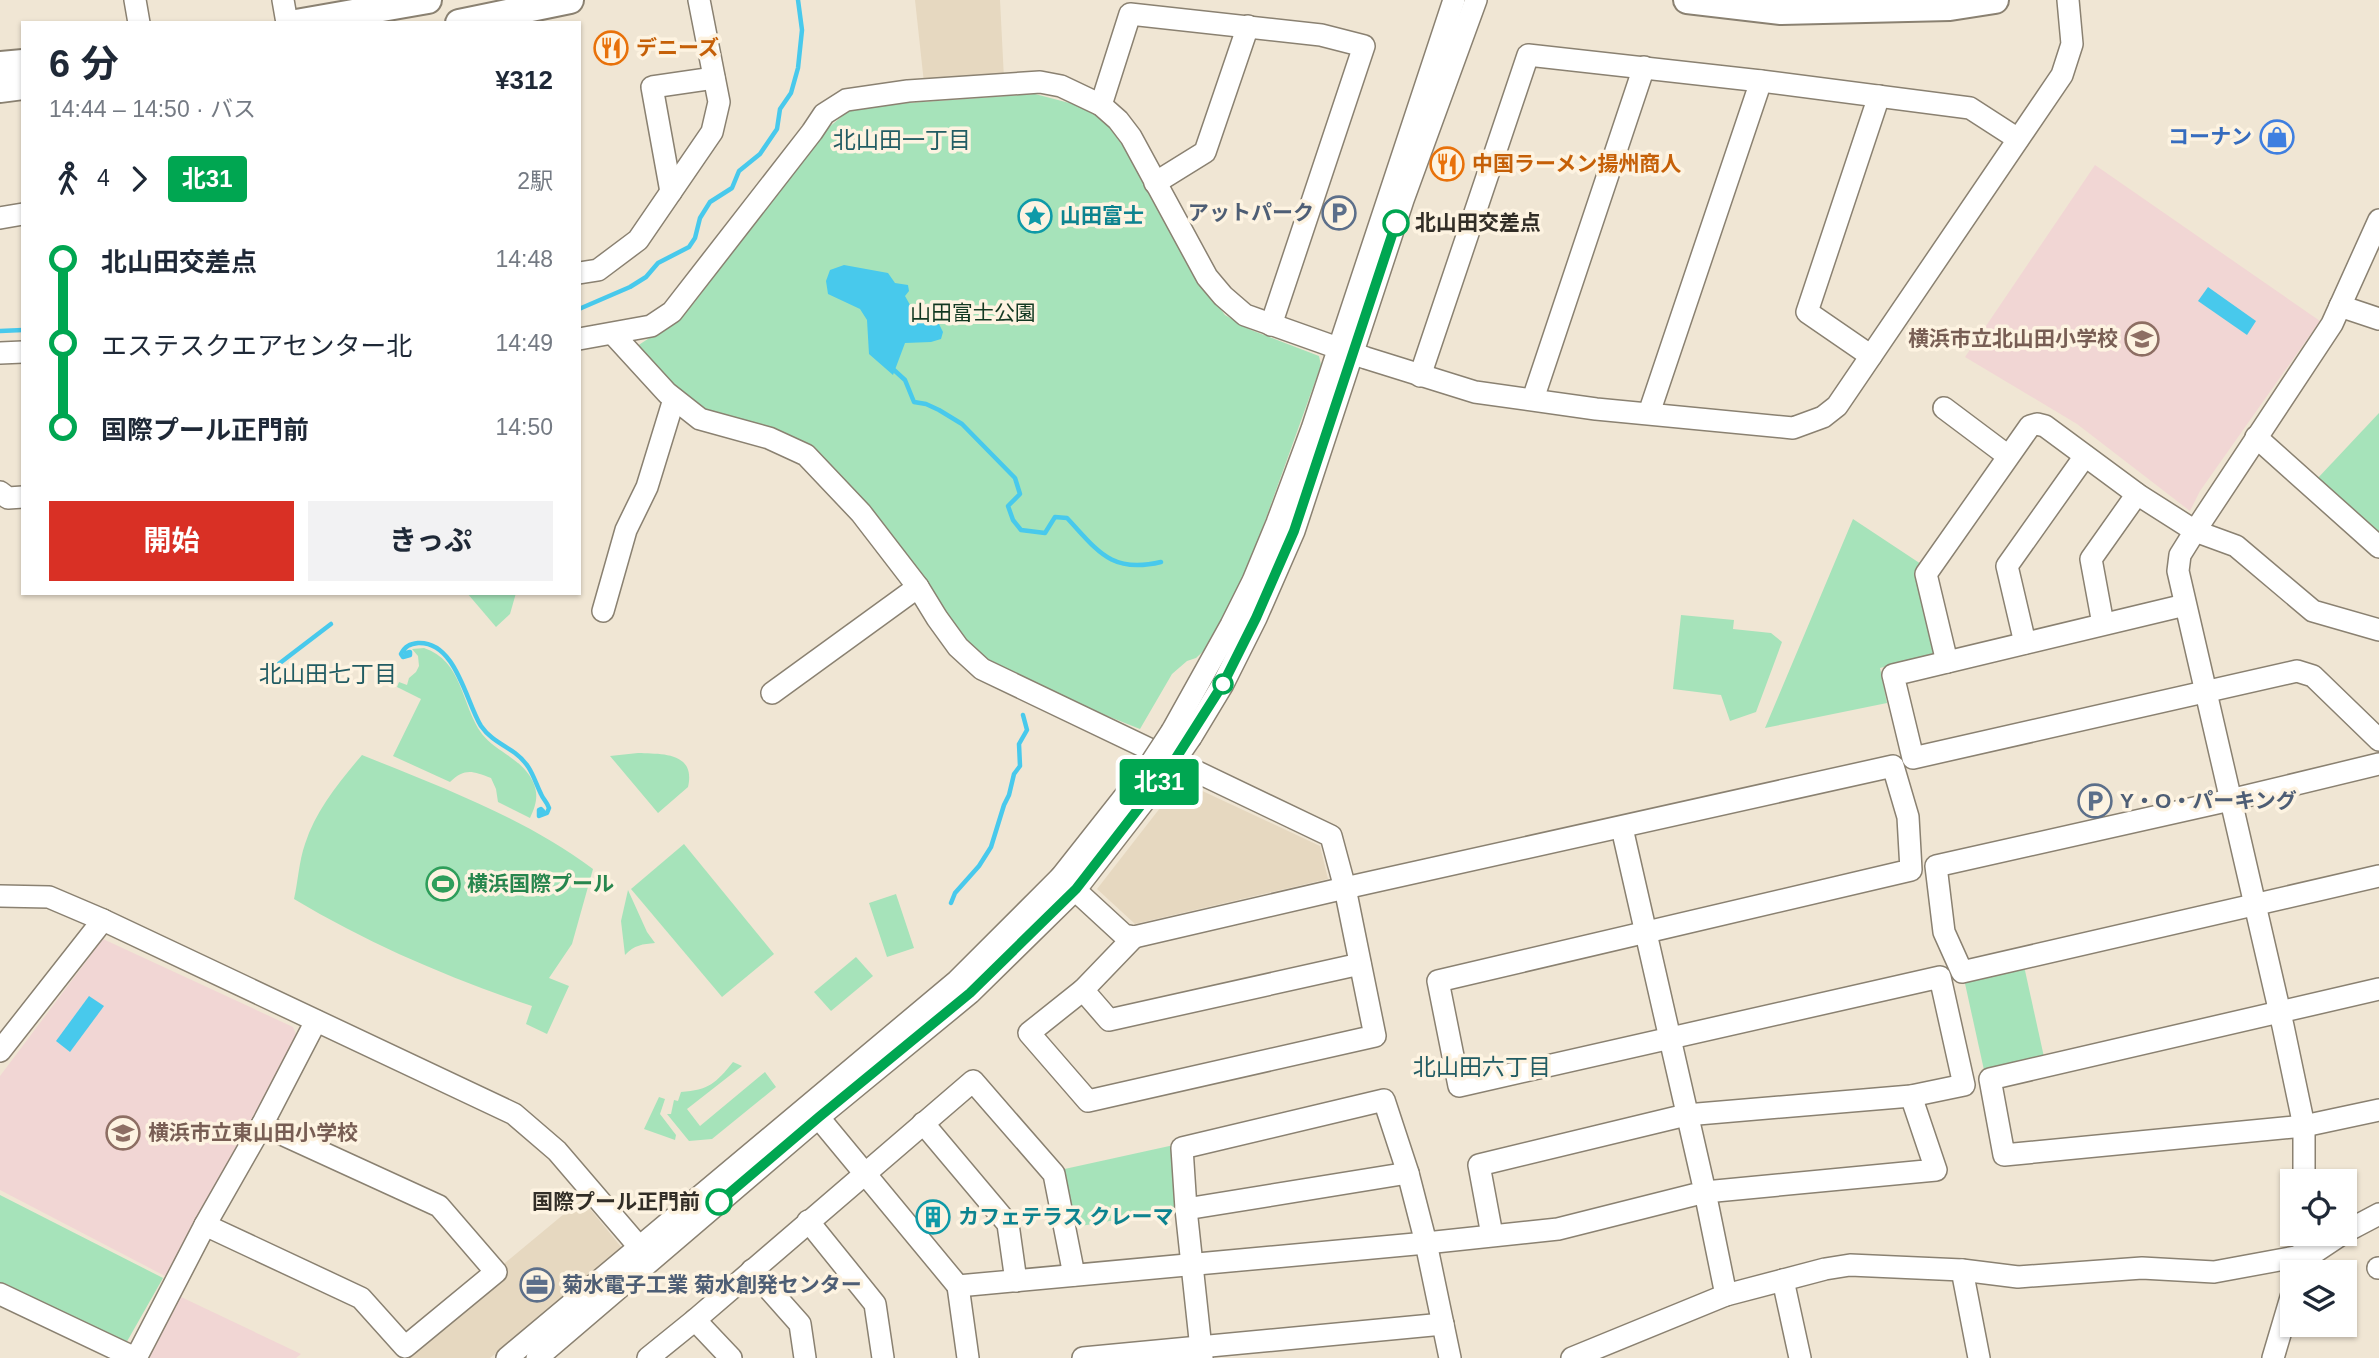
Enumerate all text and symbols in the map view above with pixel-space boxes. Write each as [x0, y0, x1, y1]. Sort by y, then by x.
restaurant icon: デニーズ [592, 29, 630, 67]
place label: デニーズ [636, 36, 719, 59]
text: 6 分 [49, 43, 119, 85]
text: ¥312 [495, 65, 553, 95]
text: 14:44 – 14:50 · バス [49, 96, 256, 122]
shop icon: コーナン [2258, 118, 2296, 156]
place label: コーナン [2168, 125, 2252, 148]
district label: 北山田一丁目 [833, 127, 971, 153]
restaurant icon: 中国ラーメン揚州商人 [1428, 145, 1466, 183]
place label: 中国ラーメン揚州商人 [1472, 152, 1681, 175]
icon: walk [49, 160, 87, 198]
icon: forward [120, 160, 158, 198]
text: 4 [97, 165, 110, 191]
text: 北31 [182, 165, 233, 192]
text: 2駅 [517, 168, 553, 194]
parking icon: アットパーク [1320, 194, 1358, 232]
place icon: 山田富士 [1016, 197, 1054, 235]
place label: アットパーク [1188, 201, 1314, 224]
place label: 山田富士 [1060, 204, 1144, 227]
marker: 北山田交差点 [1383, 210, 1409, 236]
place label: 北山田交差点 [1415, 211, 1541, 234]
text: 14:48 [495, 246, 553, 272]
text: 北山田交差点 [101, 247, 257, 277]
park label: 山田富士公園 [910, 301, 1036, 324]
school or university icon: 横浜市立北山田小学校 [2123, 320, 2161, 358]
place label: 横浜市立北山田小学校 [1908, 327, 2118, 350]
text: 14:49 [495, 330, 553, 356]
text: エステスクエアセンター北 [101, 331, 412, 361]
text: 14:50 [495, 414, 553, 440]
text: 国際プール正門前 [101, 415, 309, 445]
button: 開始 [49, 501, 294, 581]
button: きっぷ [308, 501, 553, 581]
district label: 北山田七丁目 [259, 661, 397, 687]
unlabelled marker [1213, 674, 1233, 694]
line badge: 北31 [1119, 759, 1199, 805]
text: 北31 [1134, 768, 1184, 795]
parking icon: Y・O・パーキング [2076, 782, 2114, 820]
place label: Y・O・パーキング [2120, 789, 2297, 812]
sports icon: 横浜国際プール [424, 865, 462, 903]
place label: 横浜国際プール [467, 872, 614, 895]
district label: 北山田六丁目 [1413, 1054, 1551, 1080]
school or university icon: 横浜市立東山田小学校 [104, 1114, 142, 1152]
place label: 横浜市立東山田小学校 [148, 1121, 358, 1144]
map controls [2280, 1169, 2357, 1337]
button: locate [2280, 1169, 2357, 1246]
marker: 国際プール正門前 [706, 1189, 732, 1215]
place label: 国際プール正門前 [532, 1190, 700, 1213]
building icon: カフェテラス クレーマ [914, 1198, 952, 1236]
place label: カフェテラス クレーマ [958, 1205, 1173, 1228]
button: layers [2280, 1260, 2357, 1337]
office icon: 菊水電子工業 菊水創発センター [518, 1266, 556, 1304]
place label: 菊水電子工業 菊水創発センター [562, 1273, 862, 1296]

